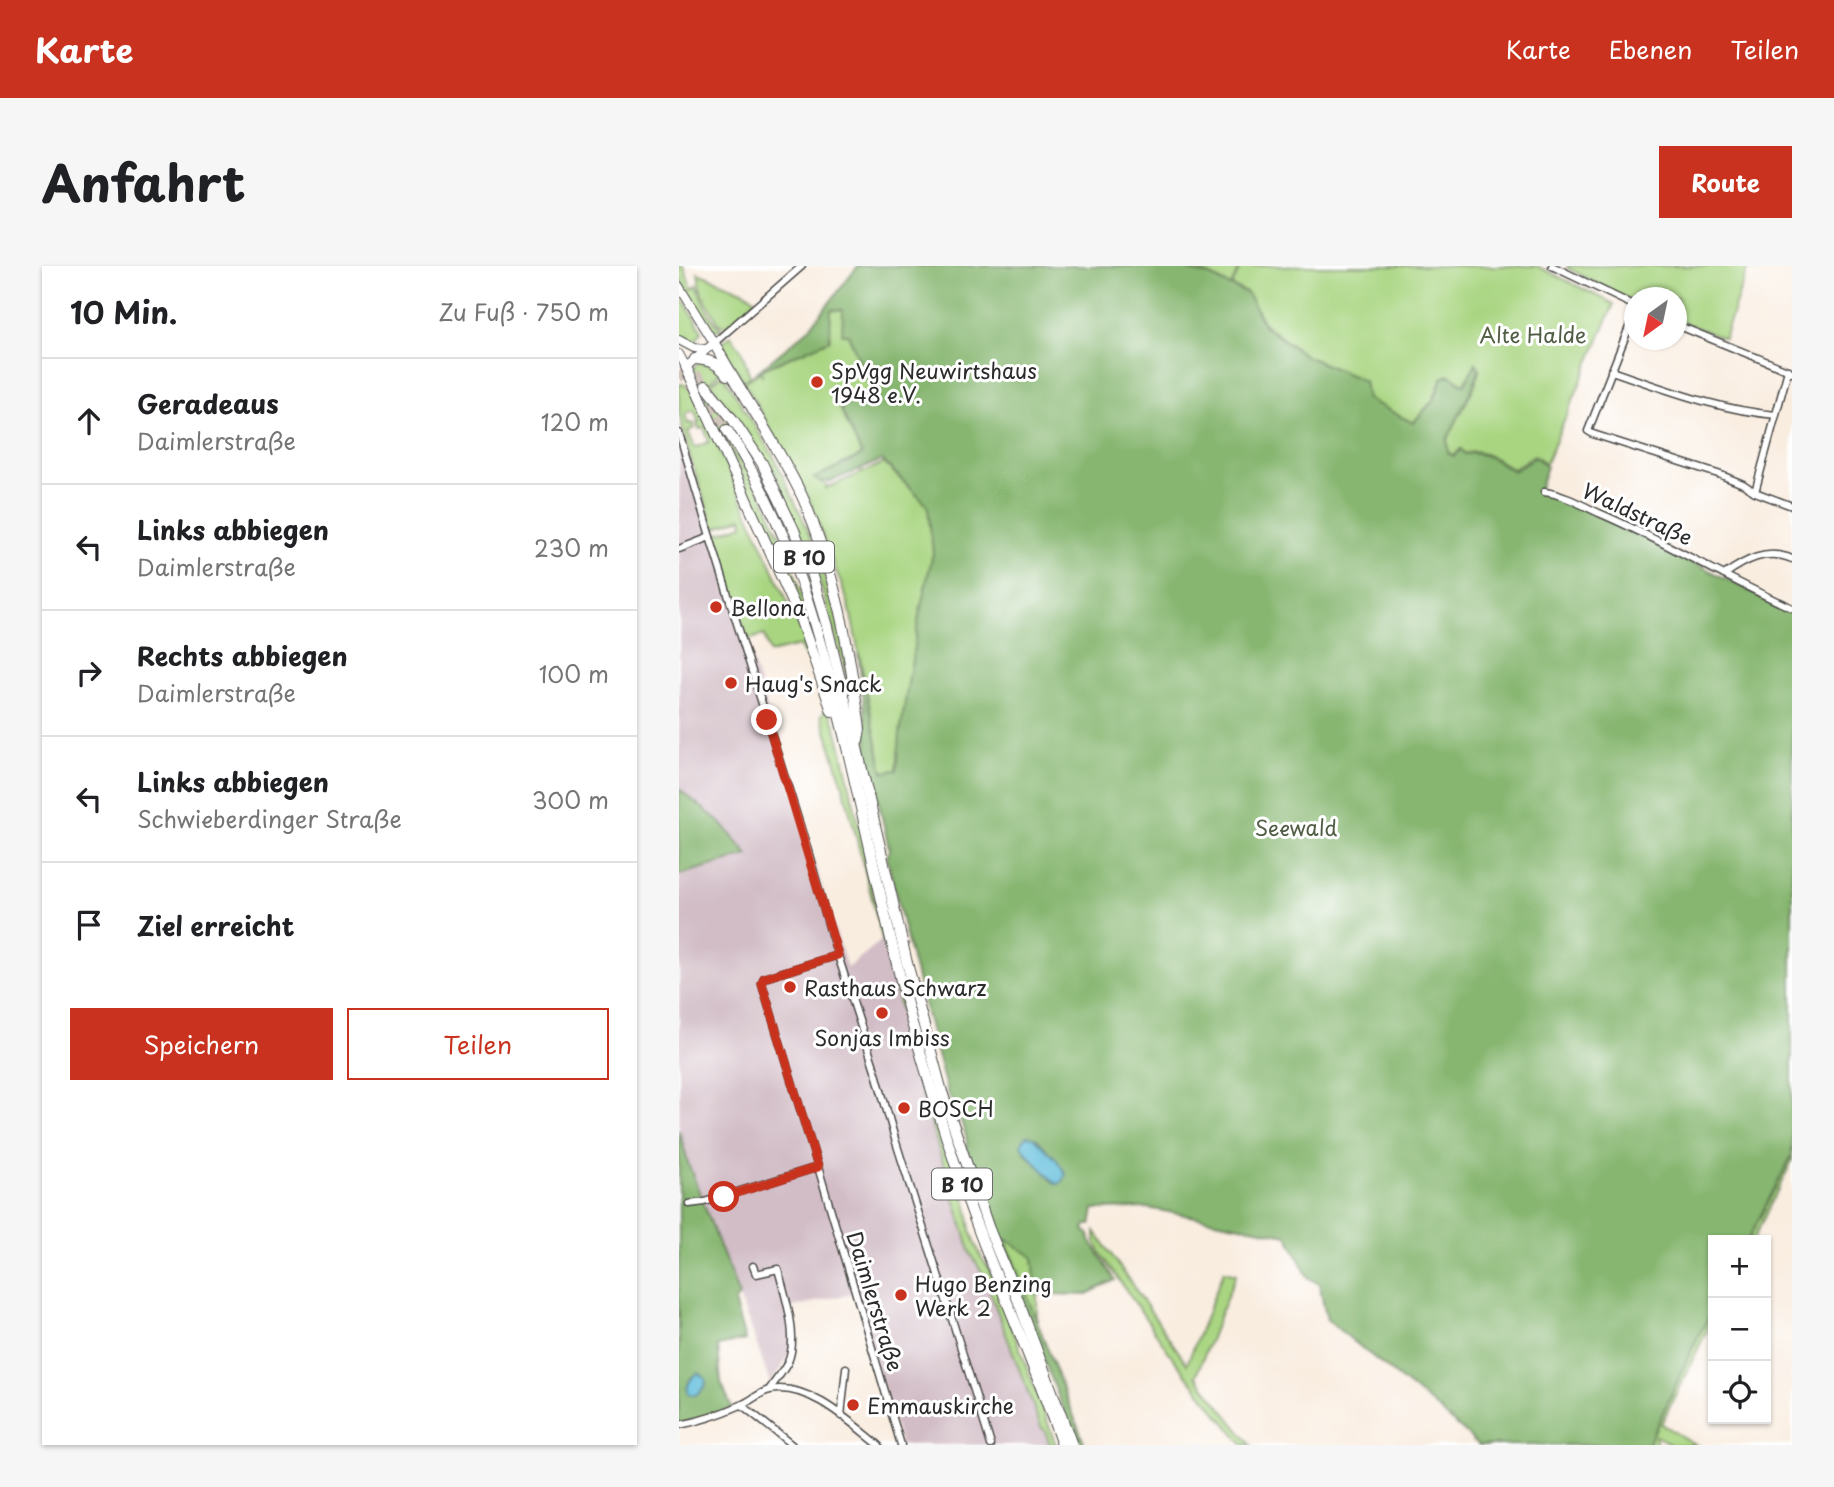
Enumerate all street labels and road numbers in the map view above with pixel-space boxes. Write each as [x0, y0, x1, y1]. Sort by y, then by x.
street label: Waldstraße [1578, 473, 1698, 553]
road number: B 10 [774, 542, 834, 572]
road number: B 10 [932, 1168, 992, 1200]
street label: Daimlerstraße [840, 1227, 912, 1375]

